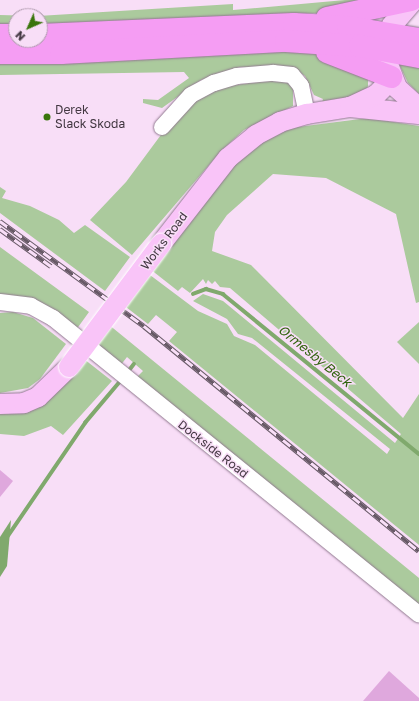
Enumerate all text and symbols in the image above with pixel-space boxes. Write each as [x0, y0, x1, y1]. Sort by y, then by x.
north arrow [8, 8, 48, 48]
text: N [12, 29, 27, 44]
place label: Derek Slack Skoda [55, 103, 125, 131]
marker: Derek Slack Skoda [42, 112, 52, 122]
street label: Works Road [138, 209, 190, 273]
water label: Ormesby Beck [275, 322, 355, 390]
street label: Dockside Road [175, 417, 251, 481]

